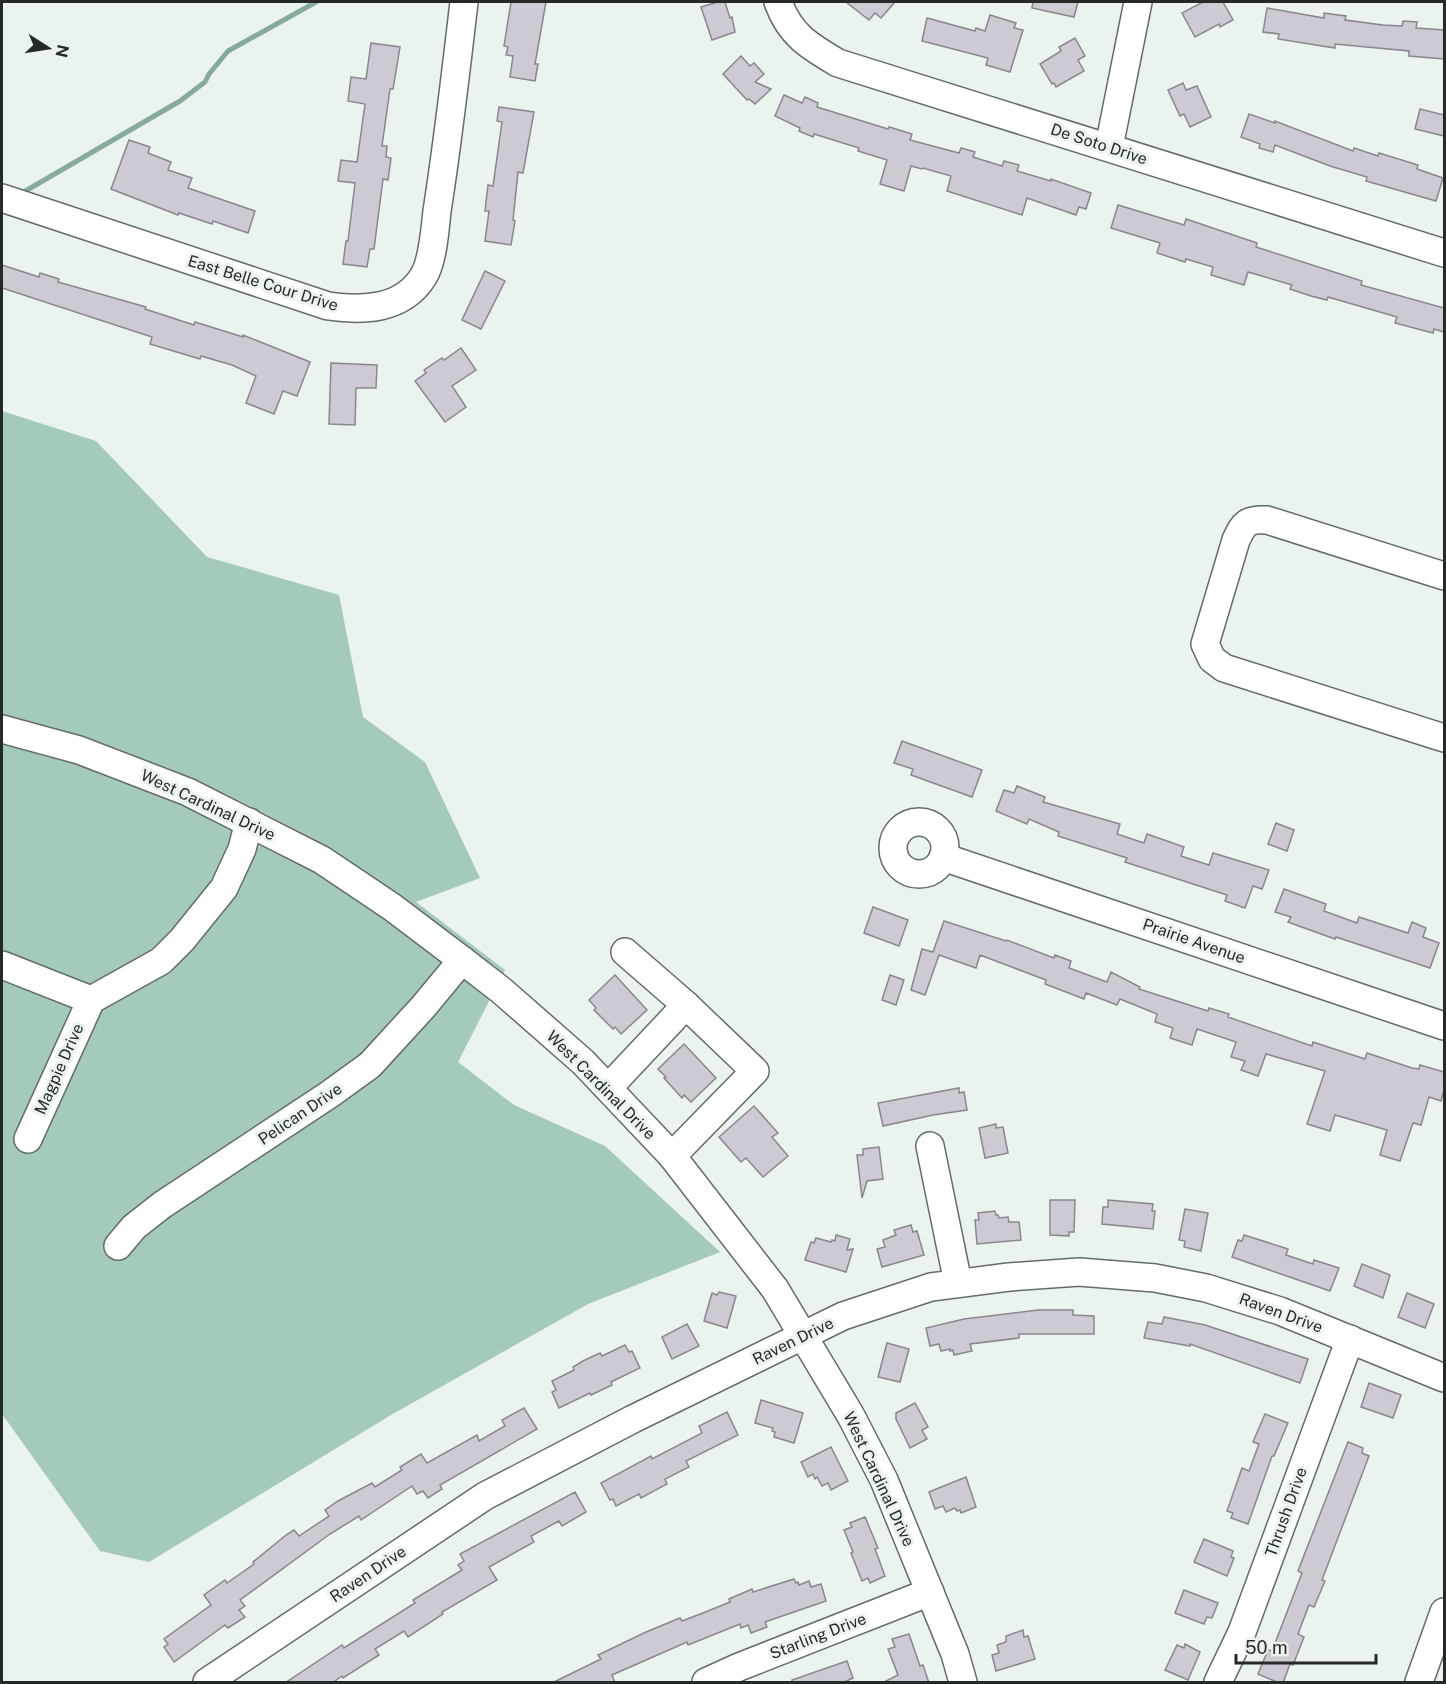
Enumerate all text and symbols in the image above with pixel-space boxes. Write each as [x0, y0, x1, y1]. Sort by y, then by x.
north arrow [18, 18, 78, 78]
text: N [52, 43, 73, 59]
street label: De Soto Drive [1048, 119, 1150, 169]
street label: East Belle Cour Drive [186, 251, 340, 315]
street label: West Cardinal Drive [138, 765, 278, 845]
street label: Prairie Avenue [1140, 915, 1248, 967]
street label: Magpie Drive [30, 1021, 88, 1117]
street label: West Cardinal Drive [543, 1027, 659, 1143]
street label: Pelican Drive [255, 1079, 345, 1149]
street label: Raven Drive [1237, 1289, 1325, 1337]
street label: Raven Drive [749, 1313, 837, 1369]
street label: West Cardinal Drive [839, 1409, 919, 1549]
street label: Thrush Drive [1261, 1465, 1311, 1559]
street label: Raven Drive [326, 1542, 410, 1606]
street label: Starling Drive [767, 1609, 869, 1663]
scale bar [1236, 1627, 1376, 1665]
text: 50 m [1245, 1637, 1288, 1658]

